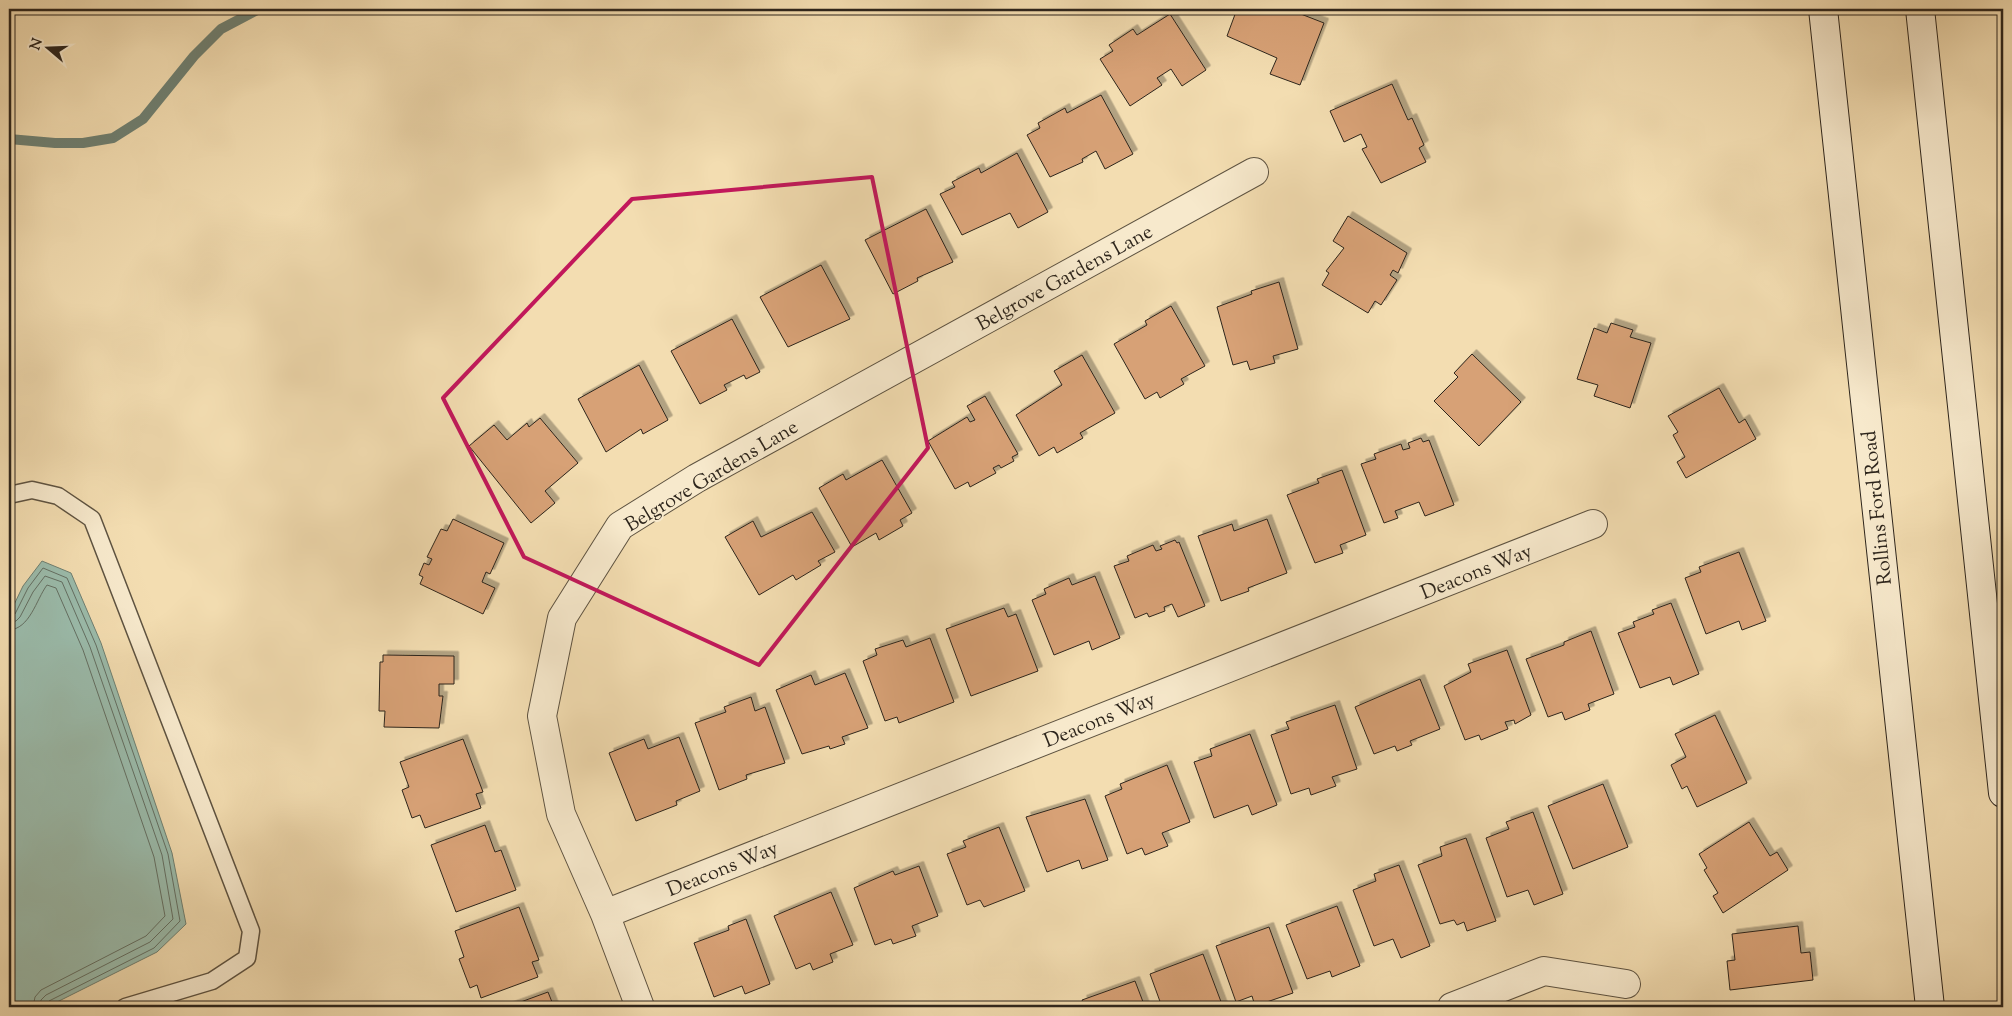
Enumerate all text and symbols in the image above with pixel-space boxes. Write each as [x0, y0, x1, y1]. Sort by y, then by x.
north arrow [22, 22, 72, 72]
text: N [26, 36, 49, 53]
street label: Belgrove Gardens Lane [972, 219, 1159, 340]
street label: Belgrove Gardens Lane [620, 414, 804, 540]
street label: Rollins Ford Road [1856, 429, 1901, 586]
street label: Deacons Way [1417, 538, 1537, 609]
street label: Deacons Way [1040, 686, 1160, 757]
street label: Deacons Way [663, 835, 783, 906]

